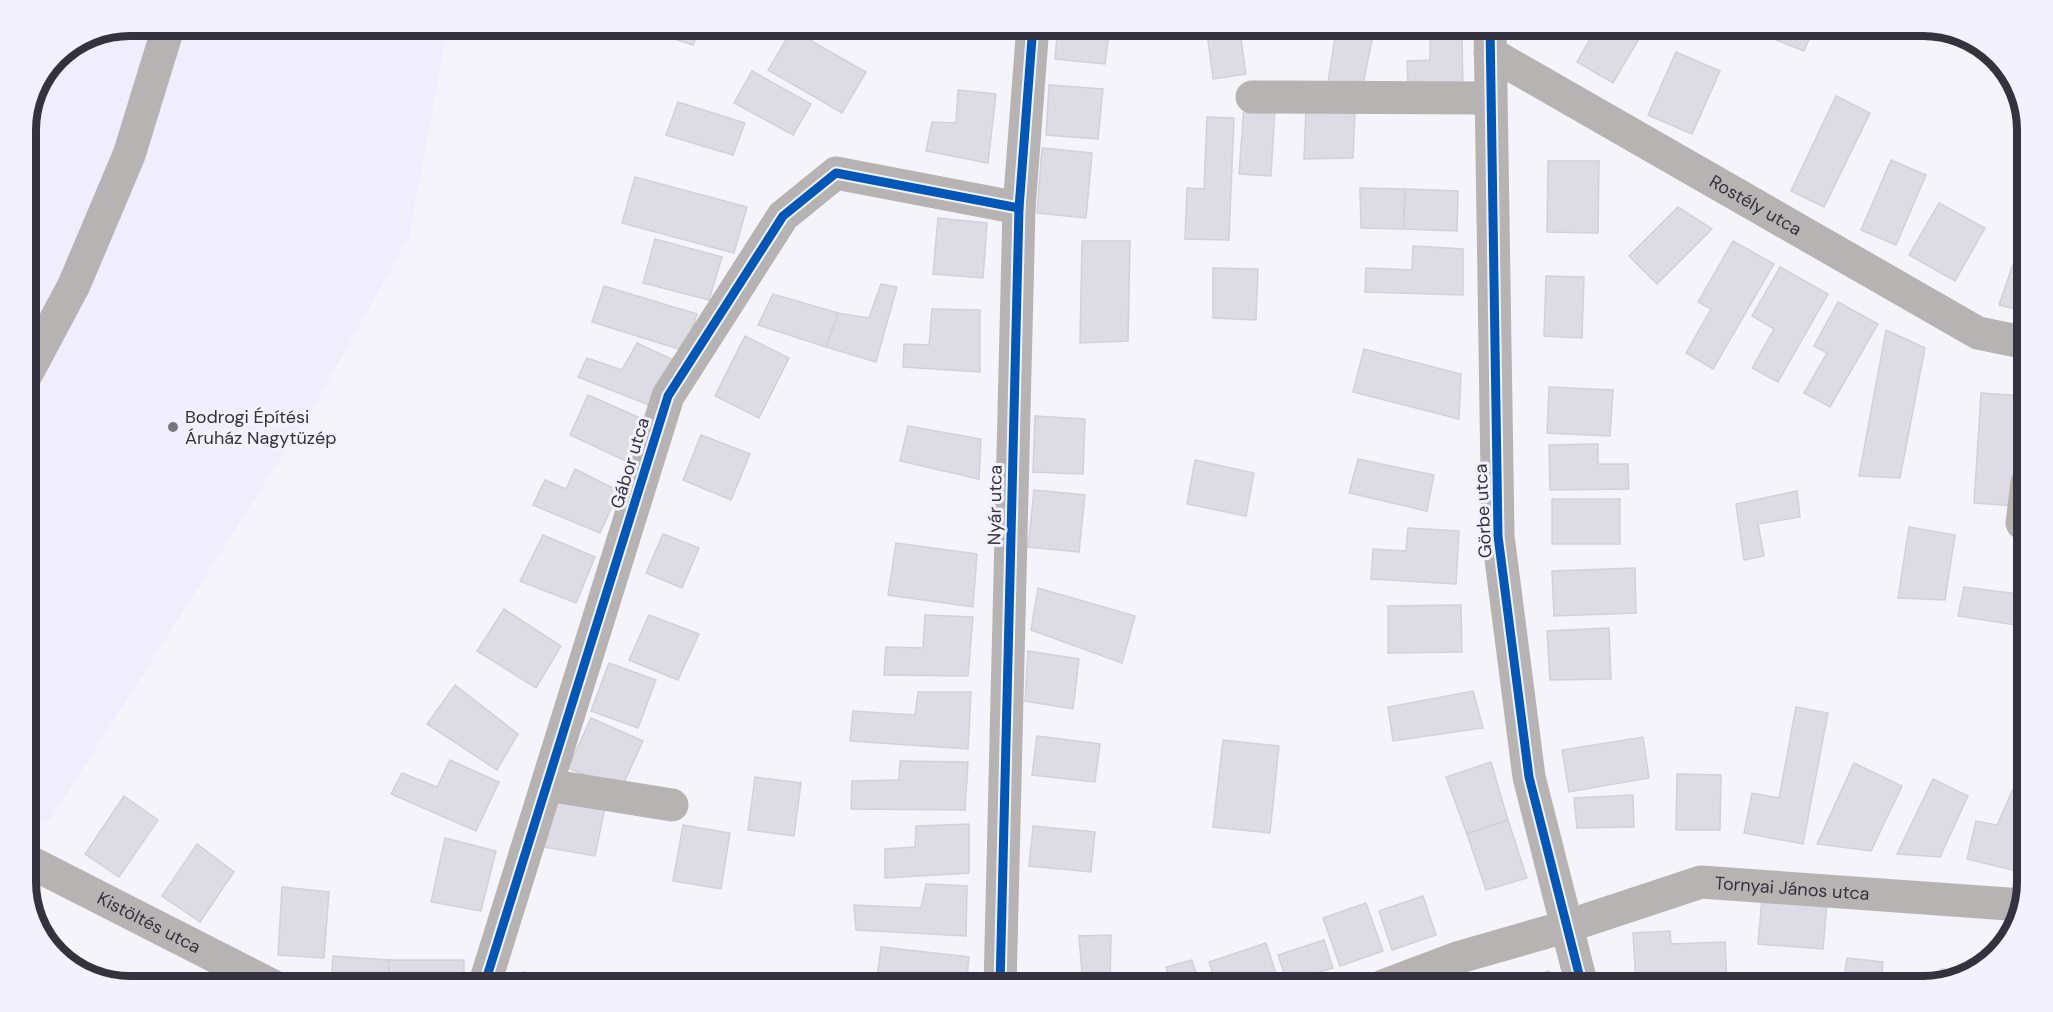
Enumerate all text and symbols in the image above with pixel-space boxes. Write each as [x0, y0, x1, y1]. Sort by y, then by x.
street label: Rostély utca [1705, 169, 1806, 241]
place label: Bodrogi Építési Áruház Nagytüzép [185, 405, 337, 450]
street label: Gábor utca [605, 415, 655, 511]
marker: Bodrogi Építési Áruház Nagytüzép [166, 420, 180, 434]
street label: Görbe utca [1469, 463, 1497, 559]
street label: Nyár utca [982, 465, 1008, 545]
street label: Tornyai János utca [1714, 871, 1870, 906]
street label: Kistöltés utca [93, 886, 205, 959]

